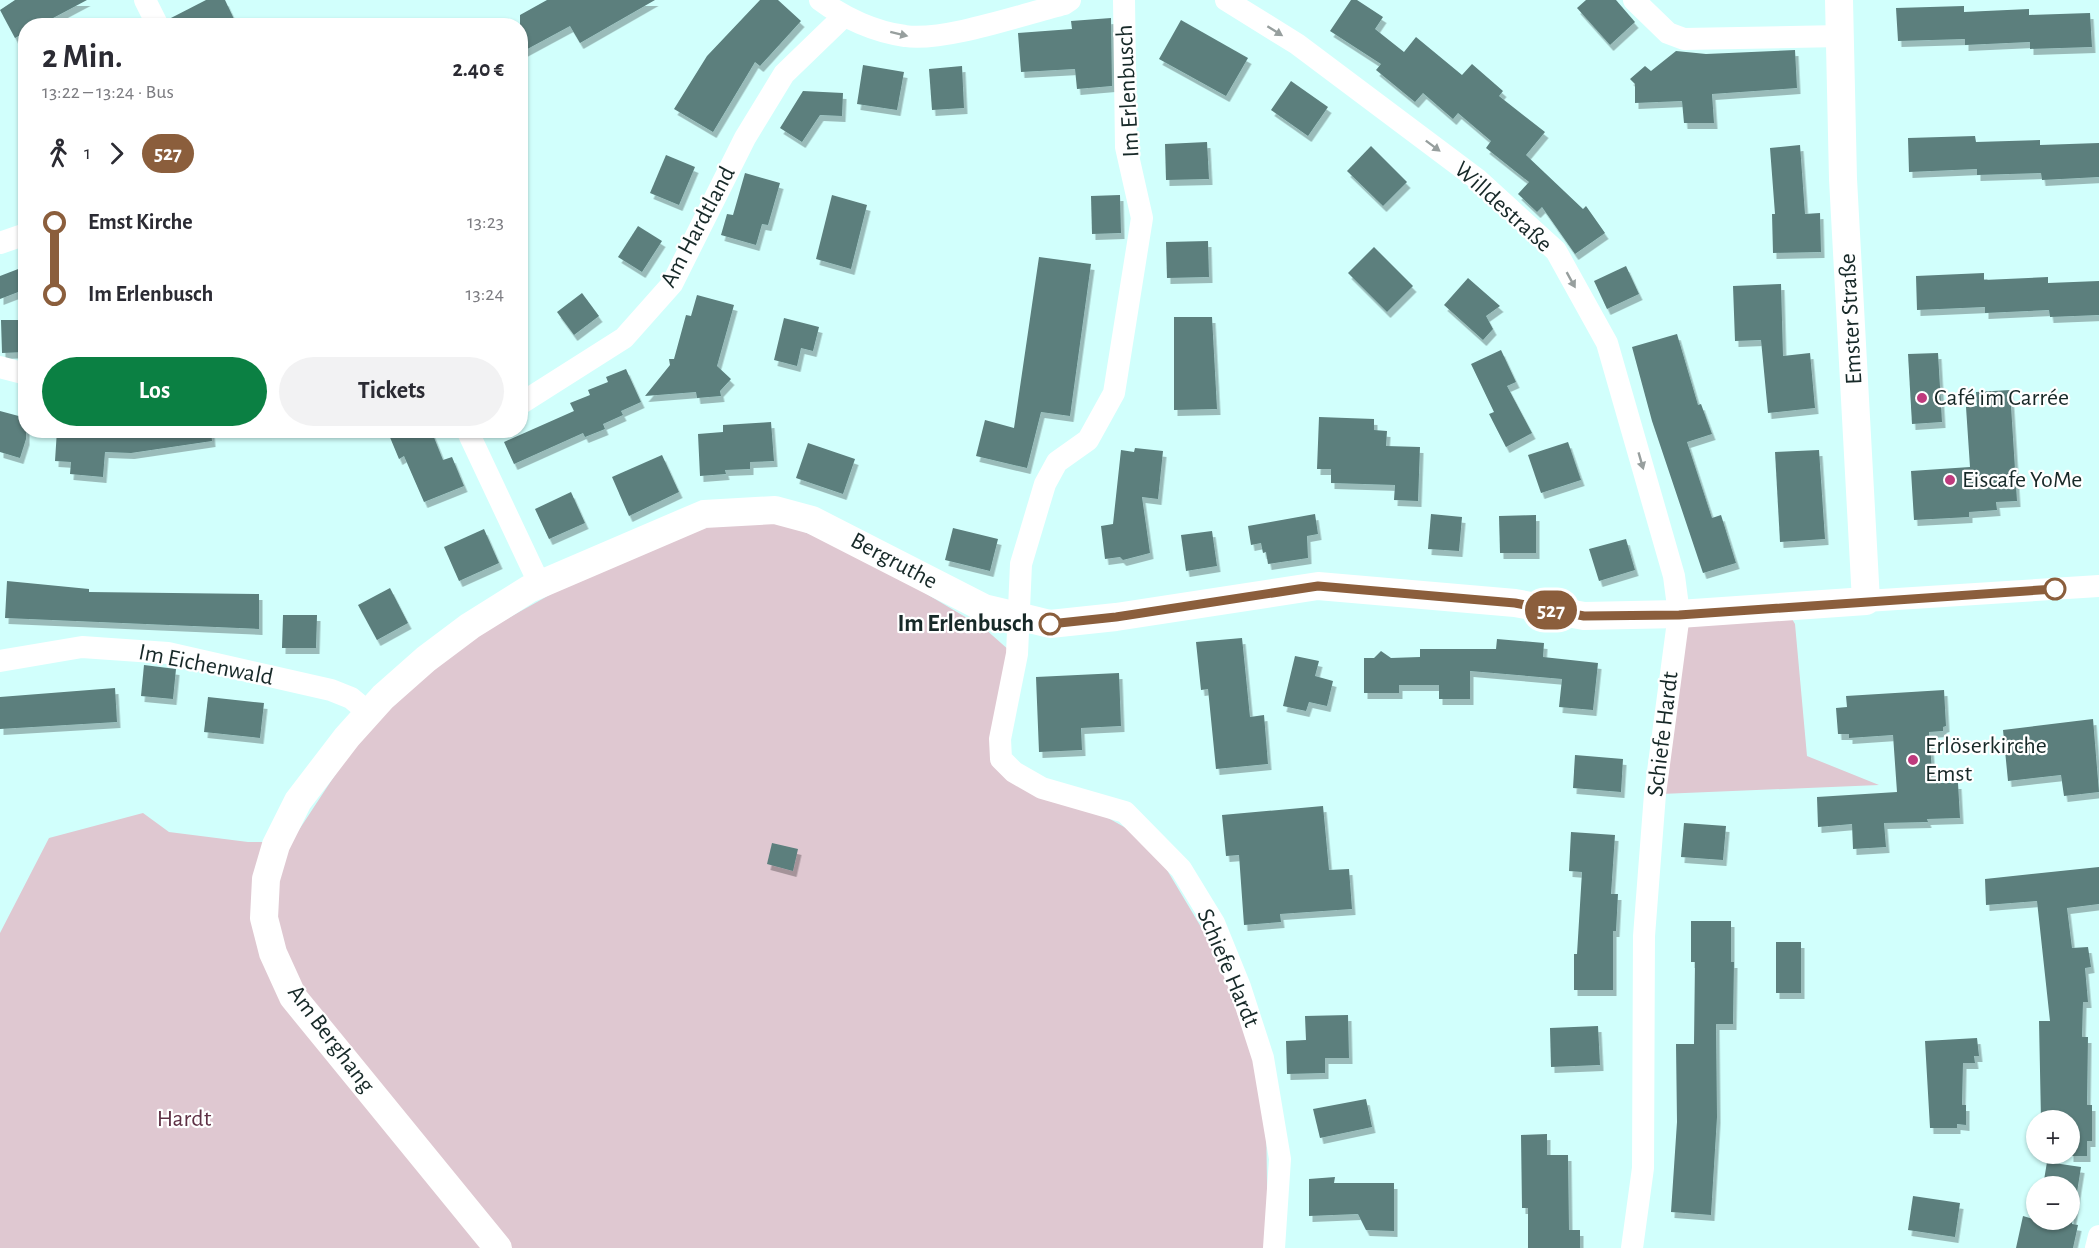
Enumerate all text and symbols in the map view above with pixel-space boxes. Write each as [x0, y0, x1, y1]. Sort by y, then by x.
street label: Im Erlenbusch [1113, 24, 1143, 158]
one-way arrow [1267, 25, 1283, 36]
one-way arrow [889, 29, 908, 39]
text: 2 Min. [42, 41, 122, 74]
text: 2.40 € [452, 58, 504, 80]
text: 13:22 – 13:24 · Bus [42, 82, 174, 102]
icon: walk [42, 137, 75, 170]
icon: forward [100, 137, 133, 170]
one-way arrow [1424, 140, 1440, 152]
text: 1 [84, 143, 91, 163]
text: 527 [154, 143, 182, 164]
street label: Willdestraße [1450, 157, 1556, 257]
street label: Am Hardtland [656, 163, 740, 291]
text: Emst Kirche [88, 211, 193, 233]
text: 13:23 [467, 212, 504, 232]
street label: Emster Straße [1836, 253, 1866, 385]
one-way arrow [1566, 272, 1577, 288]
text: Im Erlenbusch [88, 283, 213, 305]
text: 13:24 [466, 284, 504, 304]
button: Los [42, 357, 267, 426]
button: Tickets [279, 357, 504, 426]
place label: Café im Carrée [1934, 386, 2069, 410]
marker: Café im Carrée [1915, 391, 1929, 405]
one-way arrow [1637, 452, 1646, 470]
place label: Eiscafe YoMe [1962, 468, 2082, 492]
marker: Eiscafe YoMe [1943, 473, 1957, 487]
street label: Bergruthe [847, 528, 941, 594]
unlabelled marker [2044, 578, 2066, 600]
line badge: 527 [1516, 590, 1586, 630]
text: 527 [1537, 600, 1565, 621]
place label: Im Erlenbusch [897, 612, 1034, 636]
marker: Im Erlenbusch [1039, 613, 1061, 635]
street label: Im Eichenwald [137, 640, 275, 690]
street label: Schiefe Hardt [1643, 670, 1683, 798]
place label: Erlöserkirche Emst [1925, 734, 2047, 786]
marker: Erlöserkirche Emst [1906, 753, 1920, 767]
street label: Schiefe Hardt [1192, 905, 1264, 1031]
street label: Am Berghang [283, 981, 379, 1097]
park label: Hardt [157, 1107, 212, 1131]
map controls [2026, 1110, 2080, 1230]
button: + [2026, 1110, 2080, 1164]
button: − [2026, 1176, 2080, 1230]

